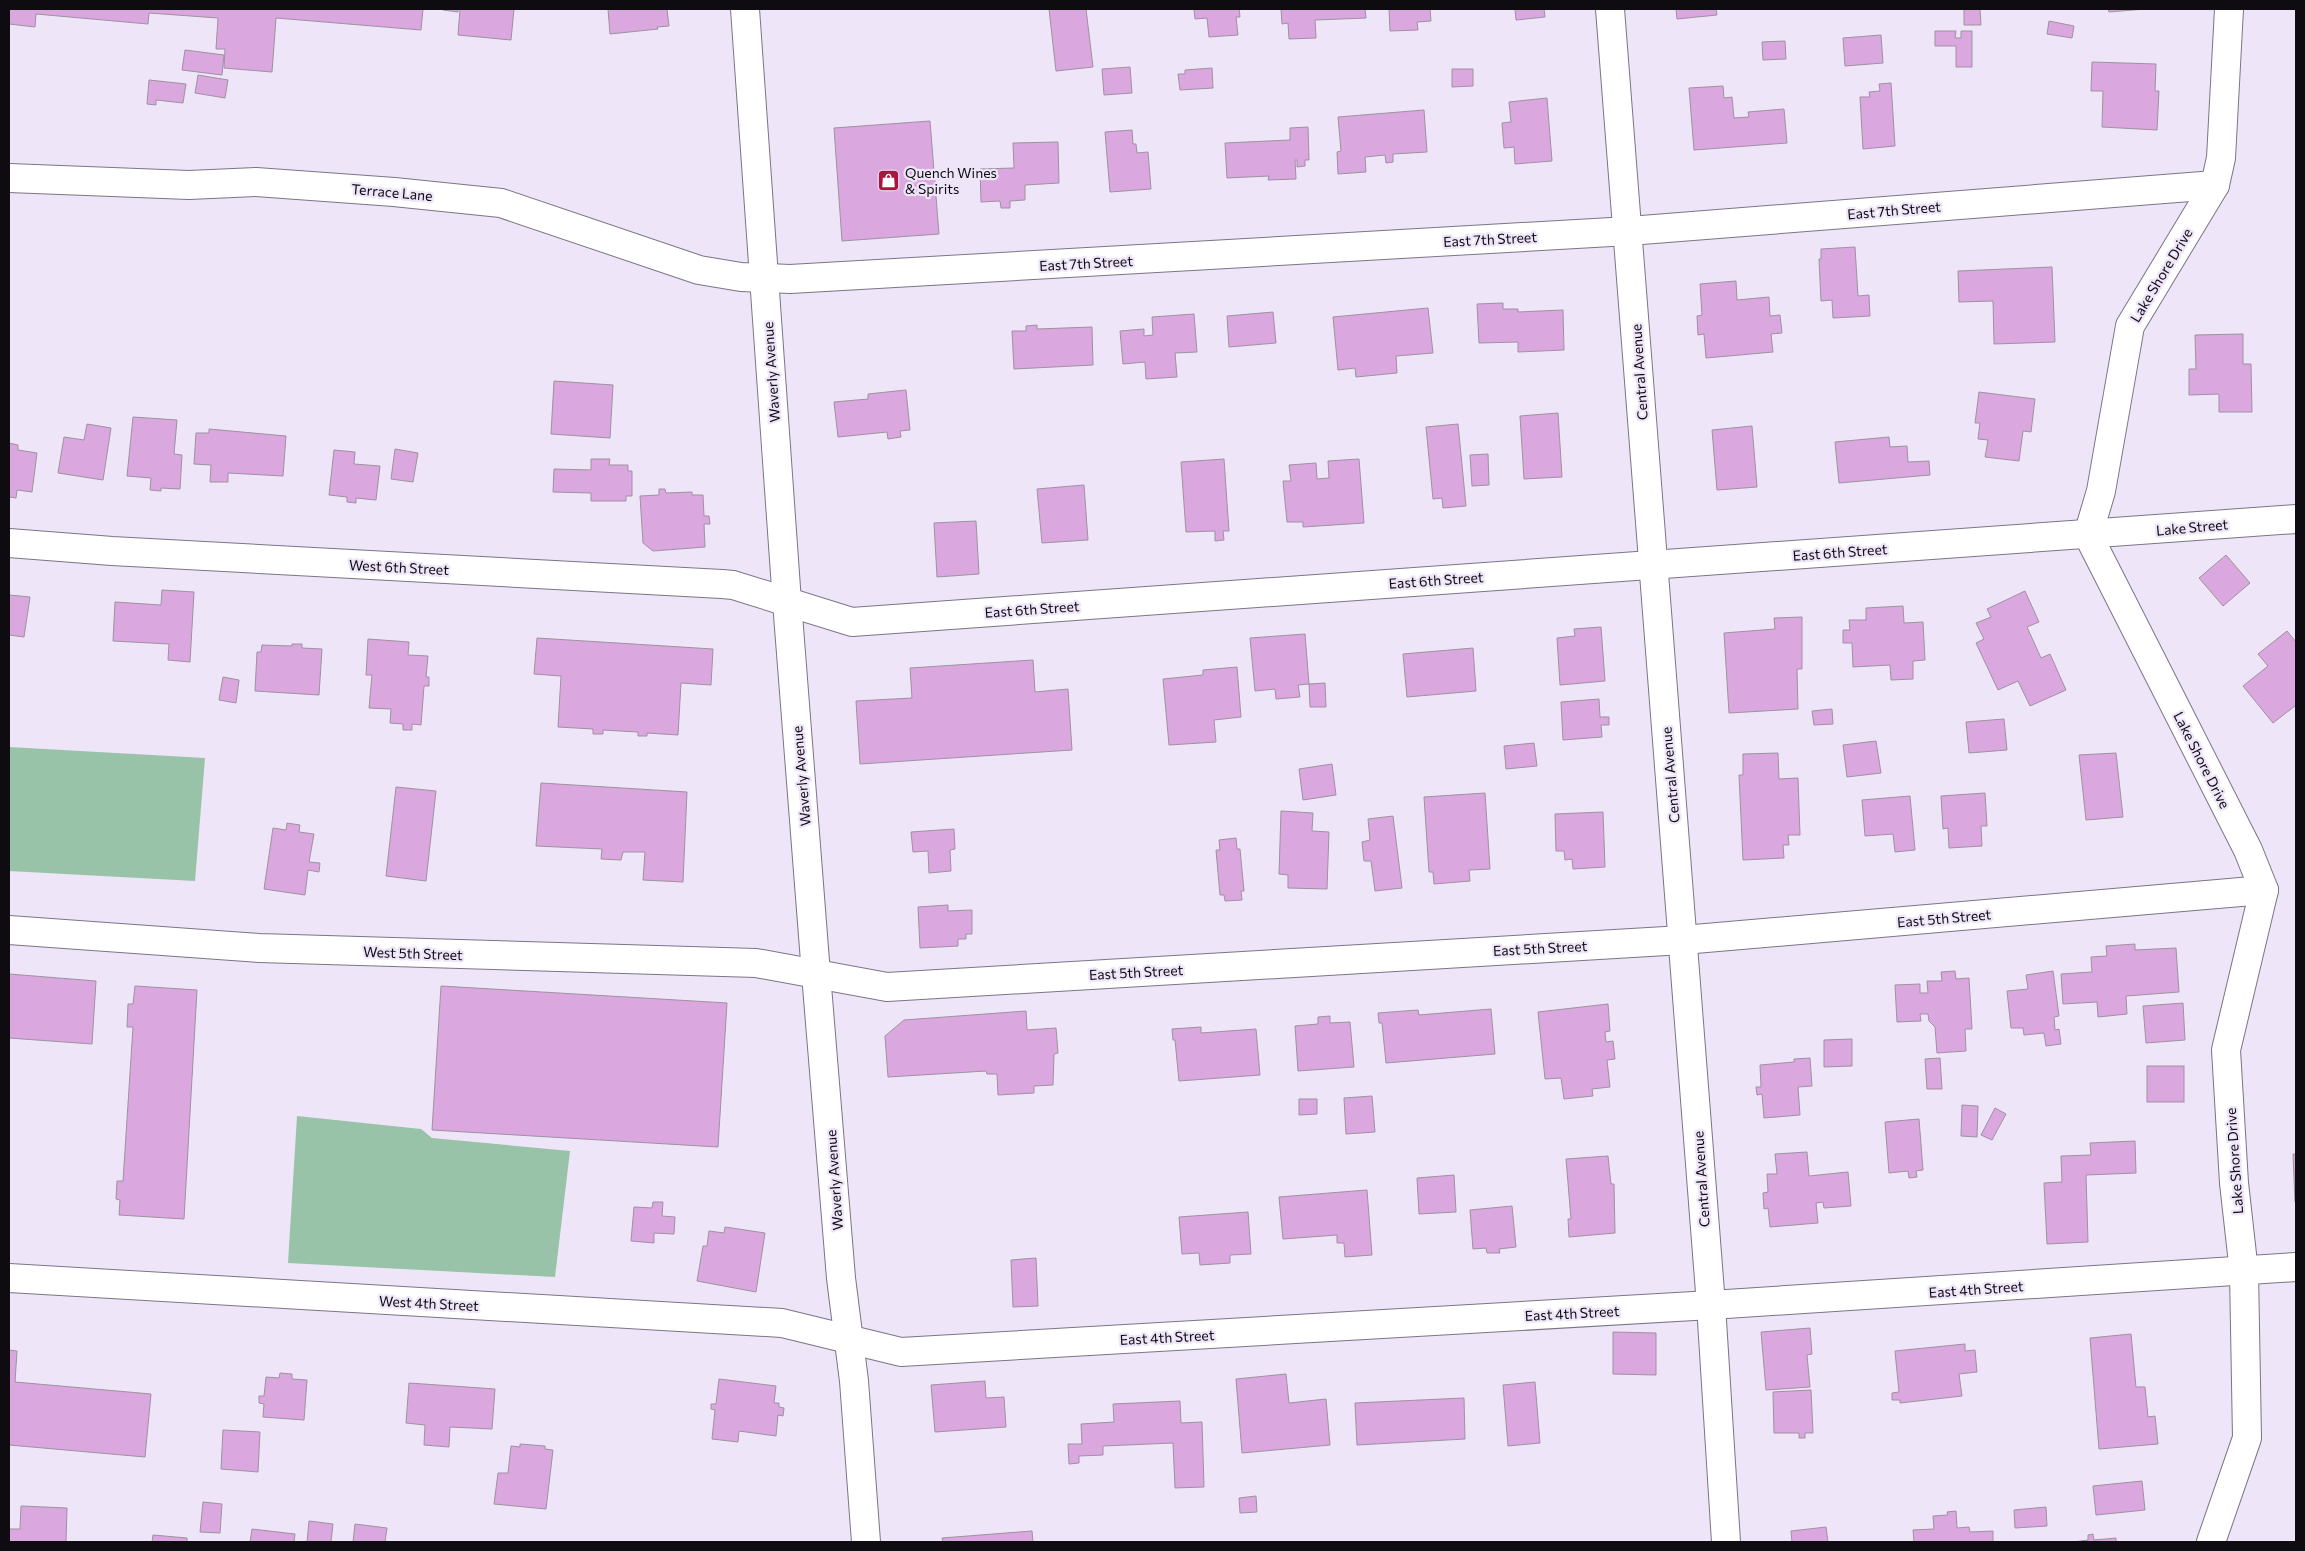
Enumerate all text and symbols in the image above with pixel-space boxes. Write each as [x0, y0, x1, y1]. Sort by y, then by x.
place label: Quench Wines & Spirits [905, 164, 997, 197]
shop icon: Quench Wines & Spirits [877, 168, 901, 192]
street label: Terrace Lane [351, 180, 433, 204]
street label: East 7th Street [1847, 197, 1942, 223]
street label: Lake Shore Drive [2126, 225, 2196, 325]
street label: East 7th Street [1443, 228, 1538, 250]
street label: East 7th Street [1039, 252, 1134, 274]
street label: Waverly Avenue [759, 321, 783, 423]
street label: Central Avenue [1627, 323, 1651, 421]
street label: Lake Street [2155, 515, 2229, 539]
street label: East 6th Street [1792, 540, 1888, 564]
street label: West 6th Street [349, 556, 450, 578]
street label: East 6th Street [1388, 568, 1484, 592]
street label: East 6th Street [984, 597, 1080, 621]
street label: Lake Shore Drive [2170, 709, 2234, 811]
street label: Waverly Avenue [788, 725, 814, 827]
street label: Central Avenue [1657, 726, 1683, 824]
street label: East 5th Street [1896, 905, 1992, 931]
street label: East 5th Street [1492, 937, 1588, 959]
street label: West 5th Street [363, 943, 463, 963]
street label: East 5th Street [1088, 961, 1184, 983]
street label: Lake Shore Drive [2222, 1107, 2246, 1215]
street label: Waverly Avenue [822, 1129, 846, 1231]
street label: Central Avenue [1689, 1130, 1713, 1228]
street label: East 4th Street [1928, 1277, 2024, 1301]
street label: West 4th Street [379, 1292, 480, 1314]
street label: East 4th Street [1524, 1302, 1620, 1324]
street label: East 4th Street [1119, 1326, 1215, 1348]

